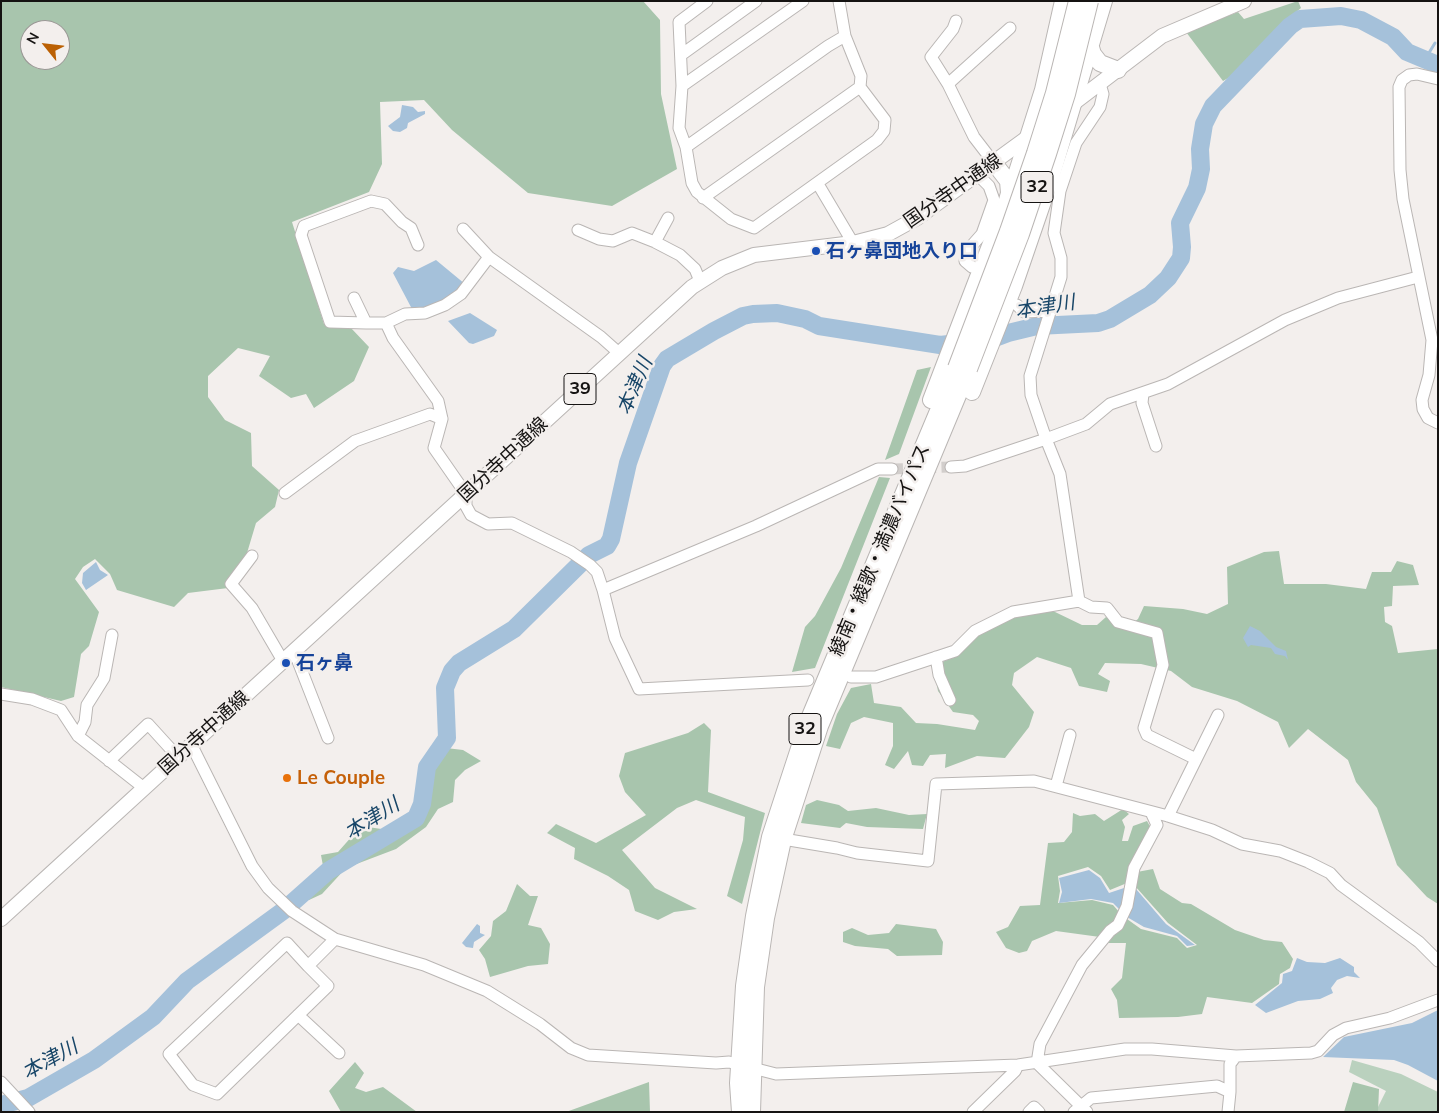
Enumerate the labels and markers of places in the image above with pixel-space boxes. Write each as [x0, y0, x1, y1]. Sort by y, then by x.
place label: 石ヶ鼻団地入り口 [826, 240, 978, 262]
marker: 石ヶ鼻団地入り口 [810, 245, 822, 257]
place label: 石ヶ鼻 [296, 652, 353, 674]
marker: 石ヶ鼻 [280, 657, 292, 669]
place label: Le Couple [297, 767, 385, 789]
marker: Le Couple [281, 772, 293, 784]

